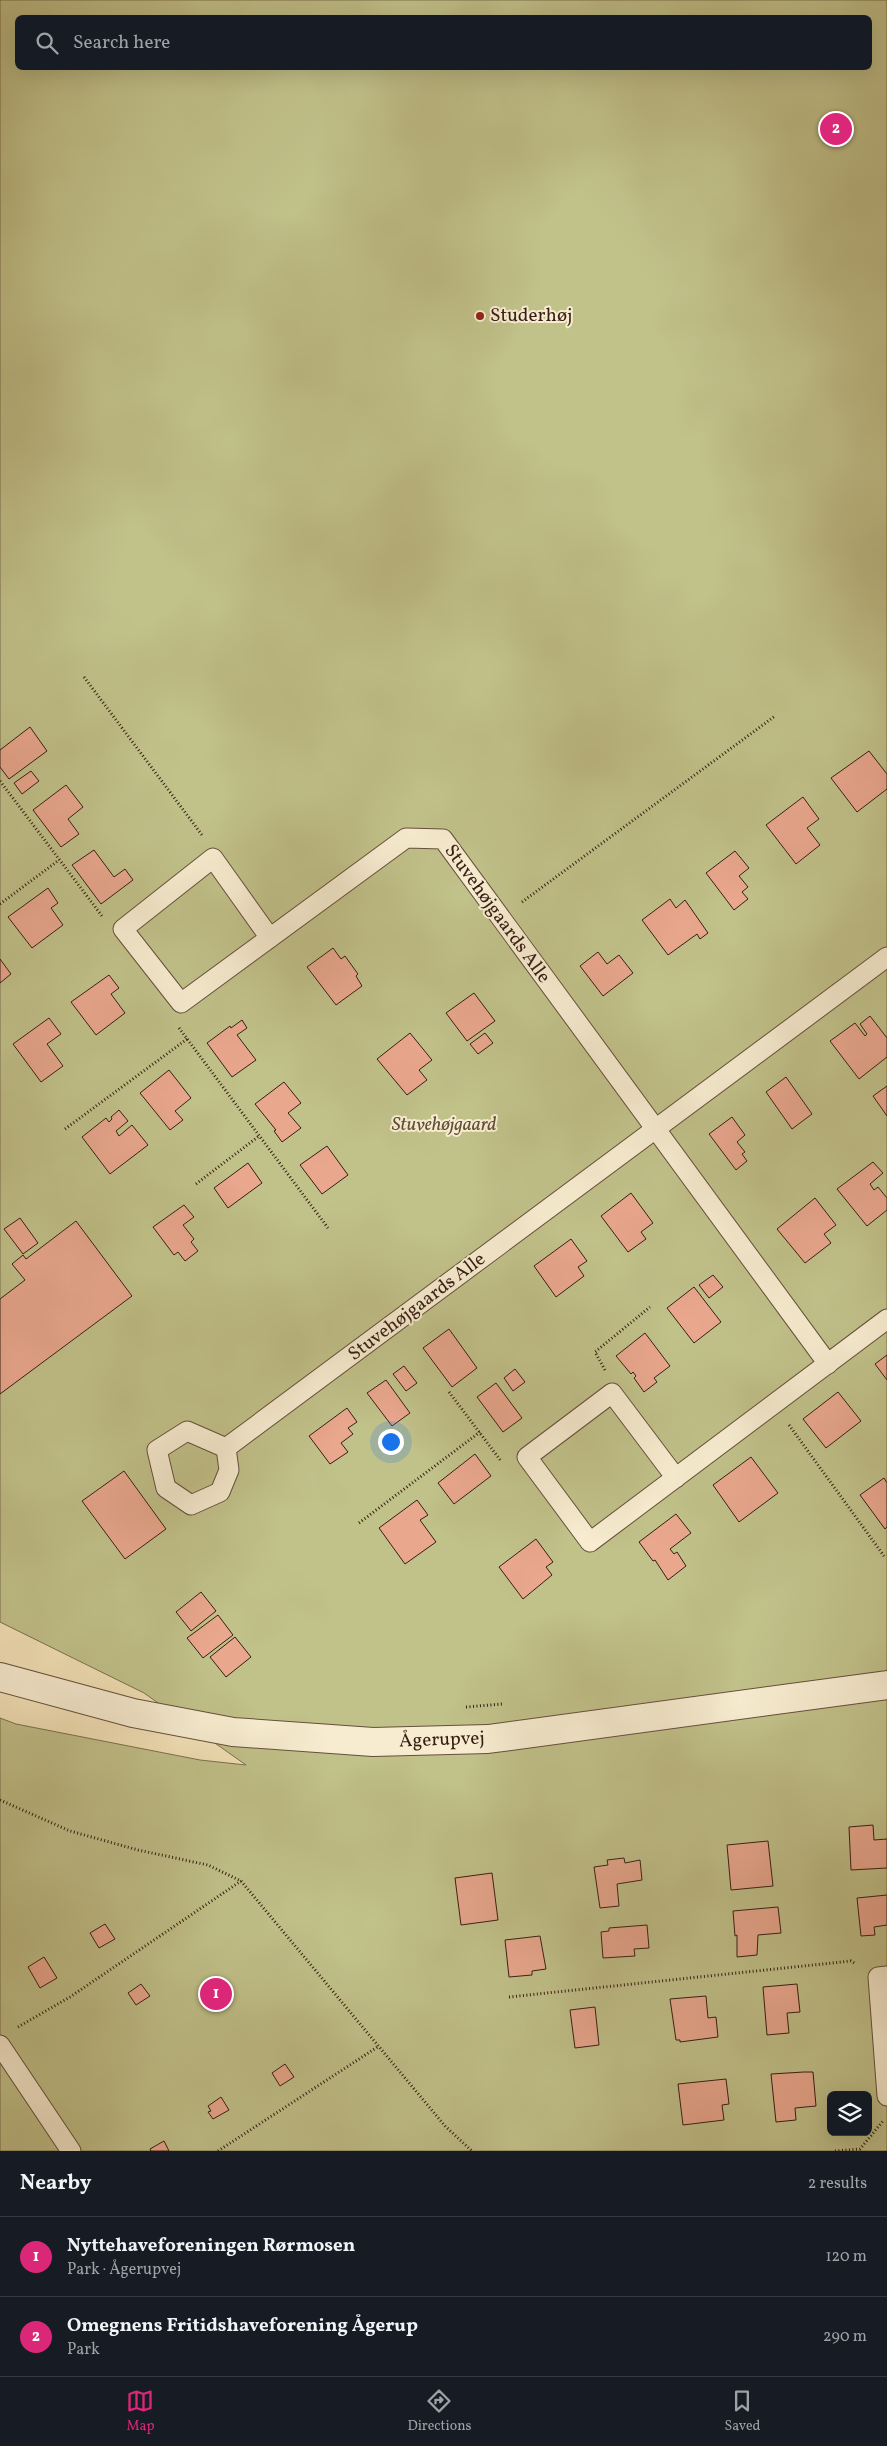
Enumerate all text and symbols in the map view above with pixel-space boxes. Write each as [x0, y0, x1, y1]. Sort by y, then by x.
search box [15, 15, 872, 70]
icon: search [33, 29, 61, 57]
text: Search here [73, 30, 170, 56]
pin: 2 [820, 110, 852, 148]
place label: Studerhøj [490, 303, 572, 329]
marker: Studerhøj [474, 310, 486, 322]
street label: Stuvehøjgaards Alle [438, 839, 556, 989]
park label: Stuvehøjgaard [392, 1112, 496, 1138]
street label: Stuvehøjgaards Alle [343, 1247, 491, 1367]
your location [378, 1429, 404, 1455]
street label: Ågerupvej [399, 1726, 485, 1754]
pin: 1 [200, 1975, 232, 2013]
map controls [827, 2091, 872, 2136]
button: layers [827, 2091, 872, 2136]
text: Nearby [20, 2169, 91, 2198]
text: 2 results [808, 2173, 867, 2195]
text: Nyttehaveforeningen Rørmosen [67, 2233, 355, 2259]
text: 1 [33, 2246, 39, 2268]
text: 120 m [825, 2246, 867, 2268]
text: Park · Ågerupvej [67, 2259, 181, 2281]
text: Omegnens Fritidshaveforening Ågerup [67, 2313, 418, 2339]
text: 2 [32, 2326, 40, 2348]
text: 290 m [823, 2326, 867, 2348]
text: Park [67, 2339, 100, 2361]
tab: Map [126, 2387, 154, 2436]
tab: Directions [407, 2387, 472, 2436]
tab: Saved [724, 2387, 761, 2436]

